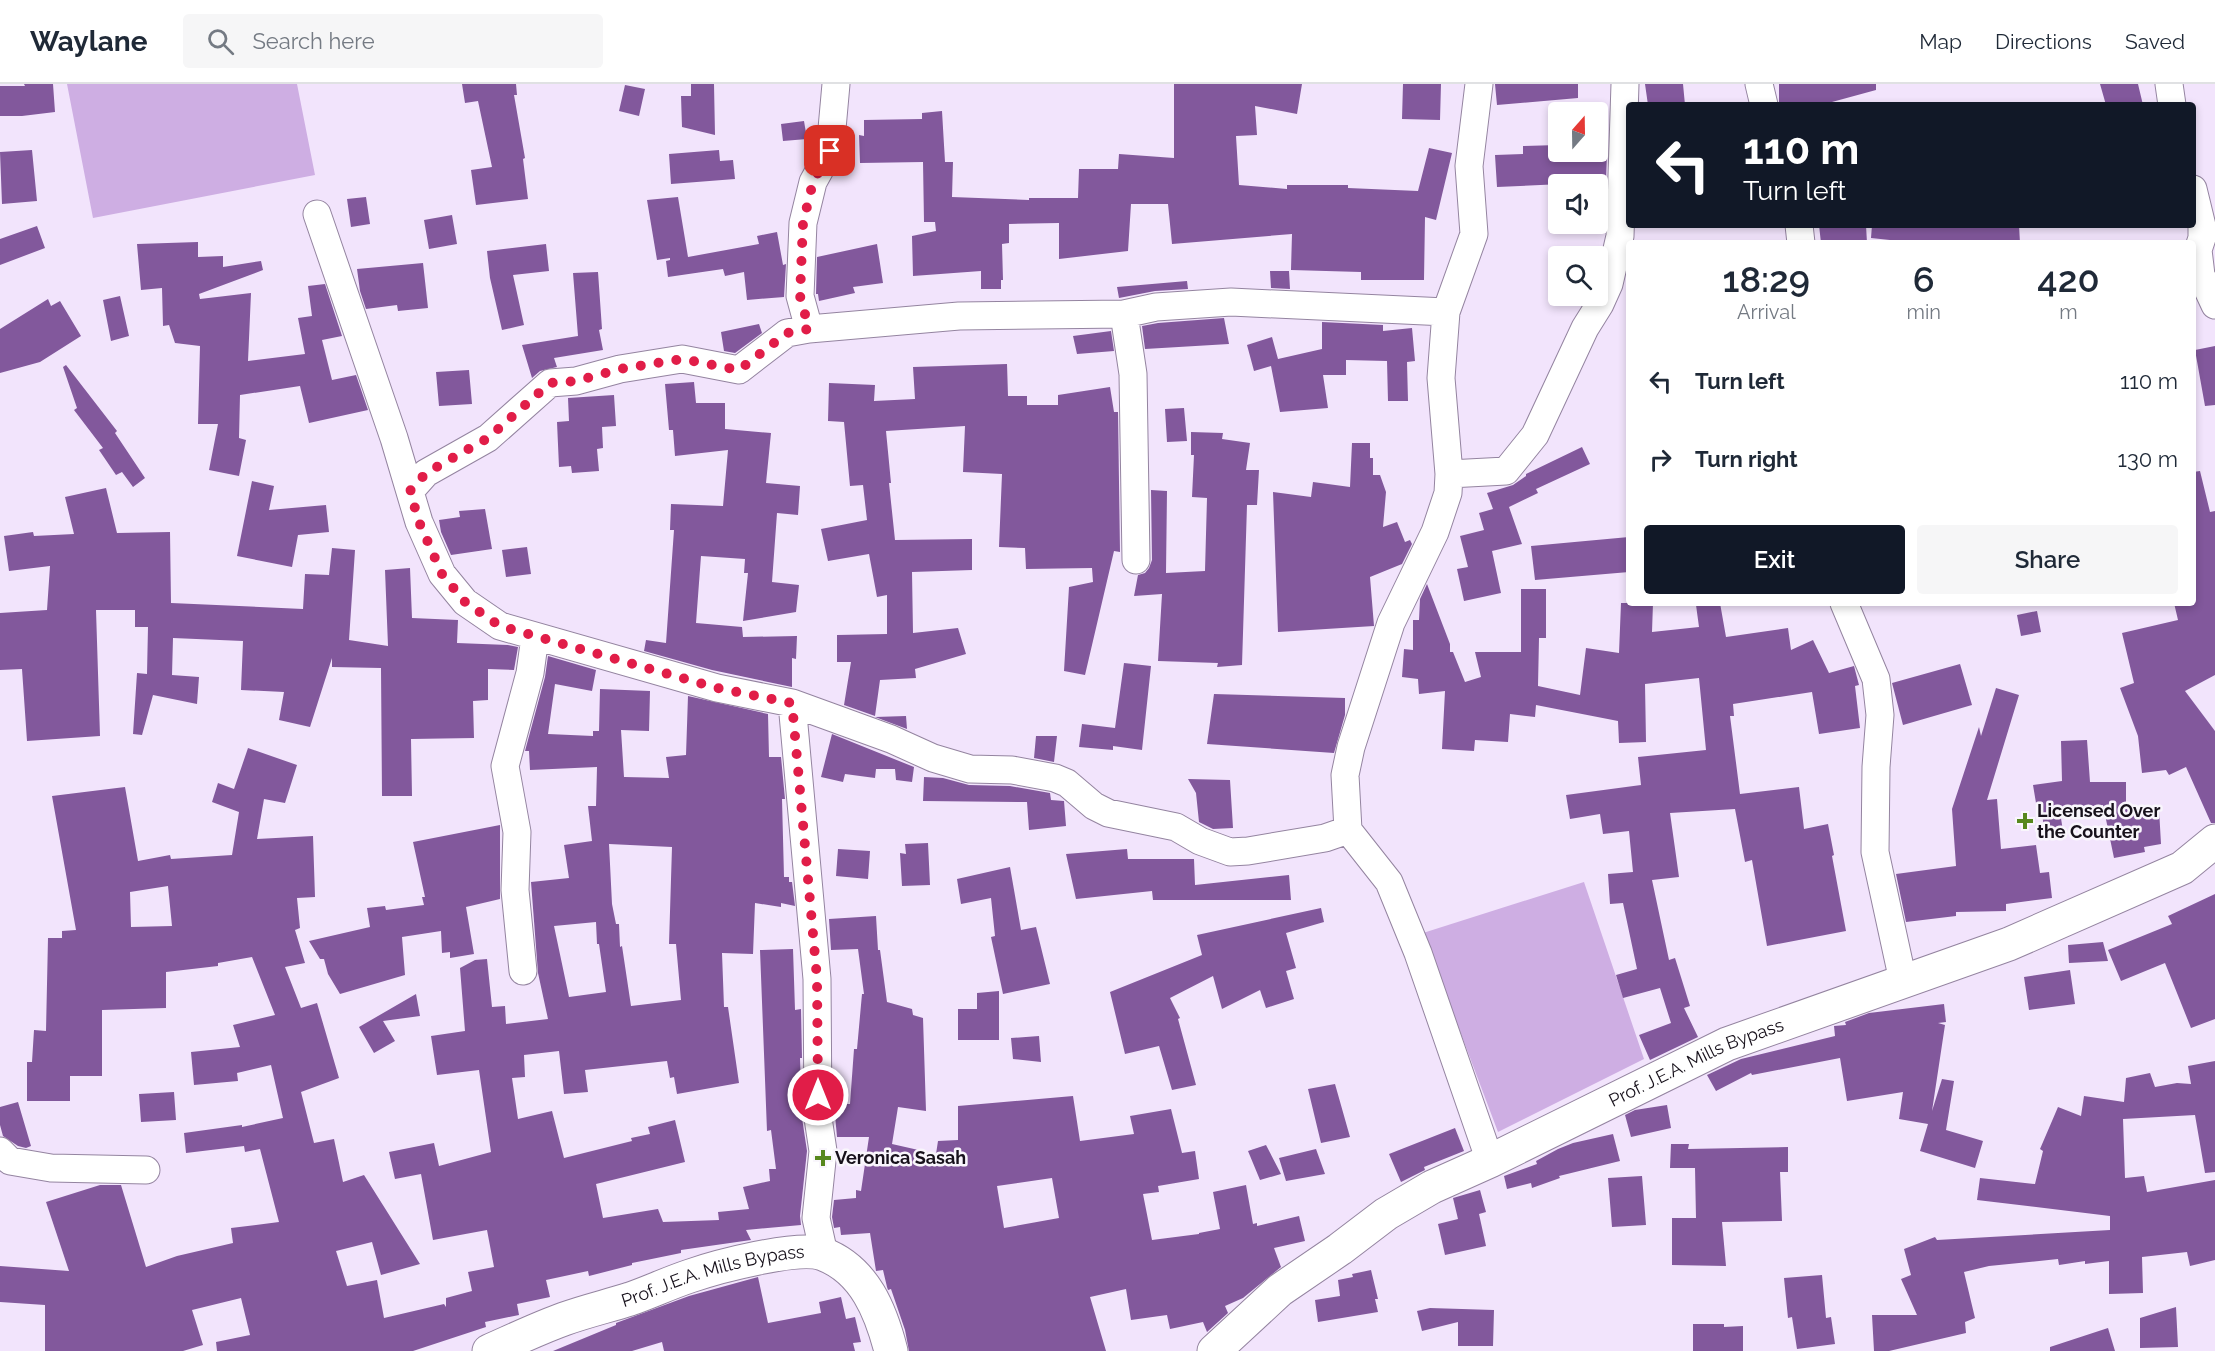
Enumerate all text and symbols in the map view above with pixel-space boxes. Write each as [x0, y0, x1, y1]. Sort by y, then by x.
search box [183, 14, 603, 68]
text: Waylane [30, 25, 147, 58]
icon: search [204, 25, 237, 58]
text: Search here [252, 28, 375, 54]
text: Map [1919, 29, 1962, 54]
text: Directions [1995, 29, 2092, 54]
text: Saved [2125, 29, 2185, 54]
north arrow [1548, 102, 1608, 162]
map controls [1548, 102, 1608, 306]
pin [804, 125, 855, 176]
text: 110 m [1743, 125, 1859, 174]
icon: left [1644, 126, 1722, 204]
icon: arrive [813, 134, 846, 167]
button: sound [1548, 174, 1608, 234]
text: Turn left [1743, 175, 1846, 206]
button: search [1548, 246, 1608, 306]
text: 18:29 [1722, 258, 1810, 300]
text: 6 [1913, 258, 1935, 300]
text: 420 [2037, 258, 2100, 300]
text: Arrival [1737, 300, 1796, 324]
text: min [1907, 300, 1941, 324]
text: m [2059, 300, 2078, 324]
icon: left [1644, 365, 1677, 398]
text: Turn left [1695, 368, 1785, 394]
text: 110 m [2120, 368, 2178, 394]
icon: right [1644, 443, 1677, 476]
text: Turn right [1695, 446, 1798, 472]
text: 130 m [2118, 446, 2178, 472]
button: Exit [1644, 525, 1905, 594]
button: Share [1917, 525, 2178, 594]
place label: Licensed Over the Counter [2037, 800, 2160, 842]
marker: Licensed Over the Counter [2018, 814, 2032, 828]
street label: Prof. J.E.A. Mills Bypass [1605, 1014, 1787, 1111]
position arrow [786, 1063, 850, 1127]
place label: Veronica Sasah [835, 1147, 966, 1168]
marker: Veronica Sasah [816, 1151, 830, 1165]
street label: Prof. J.E.A. Mills Bypass [619, 1241, 805, 1311]

